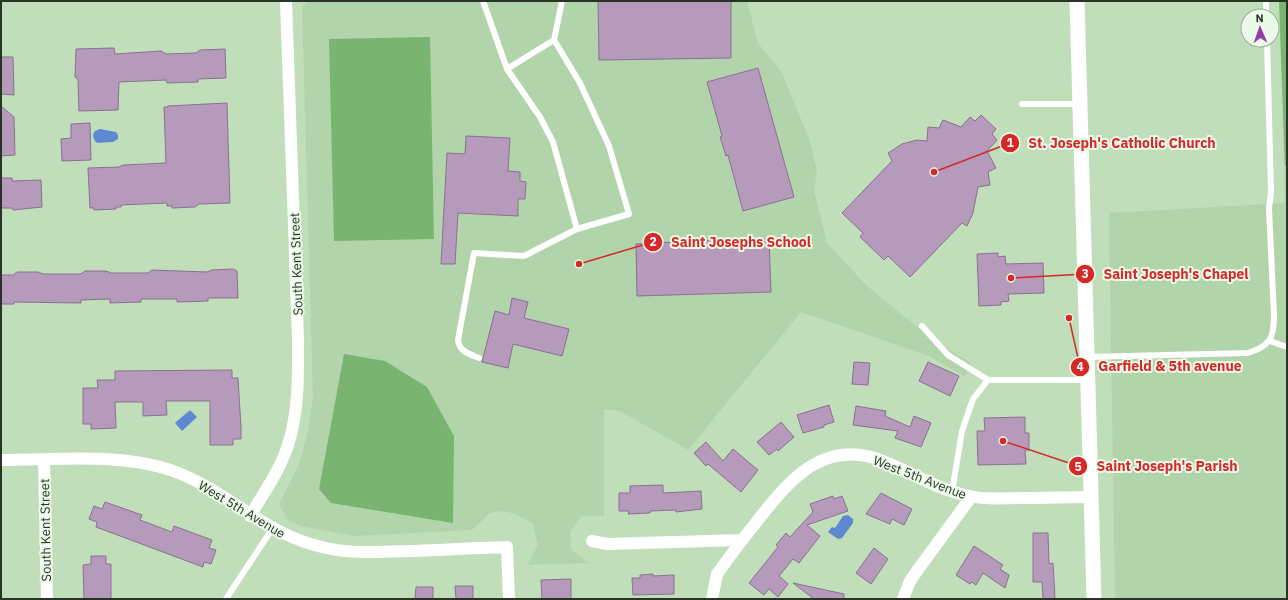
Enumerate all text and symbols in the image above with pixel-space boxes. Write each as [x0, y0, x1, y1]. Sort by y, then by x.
north arrow [1240, 8, 1280, 48]
text: N [1255, 11, 1264, 25]
callout: St. Joseph's Catholic Church [1000, 130, 1224, 156]
text: St. Joseph's Catholic Church [1028, 134, 1216, 152]
text: 1 [1006, 135, 1014, 150]
street label: South Kent Street [286, 212, 307, 316]
callout: Saint Josephs School [643, 229, 819, 255]
text: Saint Josephs School [671, 233, 811, 251]
text: 2 [649, 234, 657, 249]
callout: Saint Joseph's Chapel [1075, 261, 1257, 287]
text: Saint Joseph's Chapel [1103, 265, 1249, 283]
text: 3 [1081, 266, 1089, 281]
callout: Garfield & 5th avenue [1070, 354, 1250, 380]
text: Garfield & 5th avenue [1098, 357, 1242, 375]
text: 4 [1076, 359, 1084, 374]
street label: West 5th Avenue [871, 452, 969, 503]
callout: Saint Joseph's Parish [1068, 453, 1245, 479]
text: Saint Joseph's Parish [1096, 457, 1238, 475]
text: 5 [1074, 459, 1082, 474]
street label: West 5th Avenue [195, 477, 288, 542]
street label: South Kent Street [36, 478, 55, 582]

